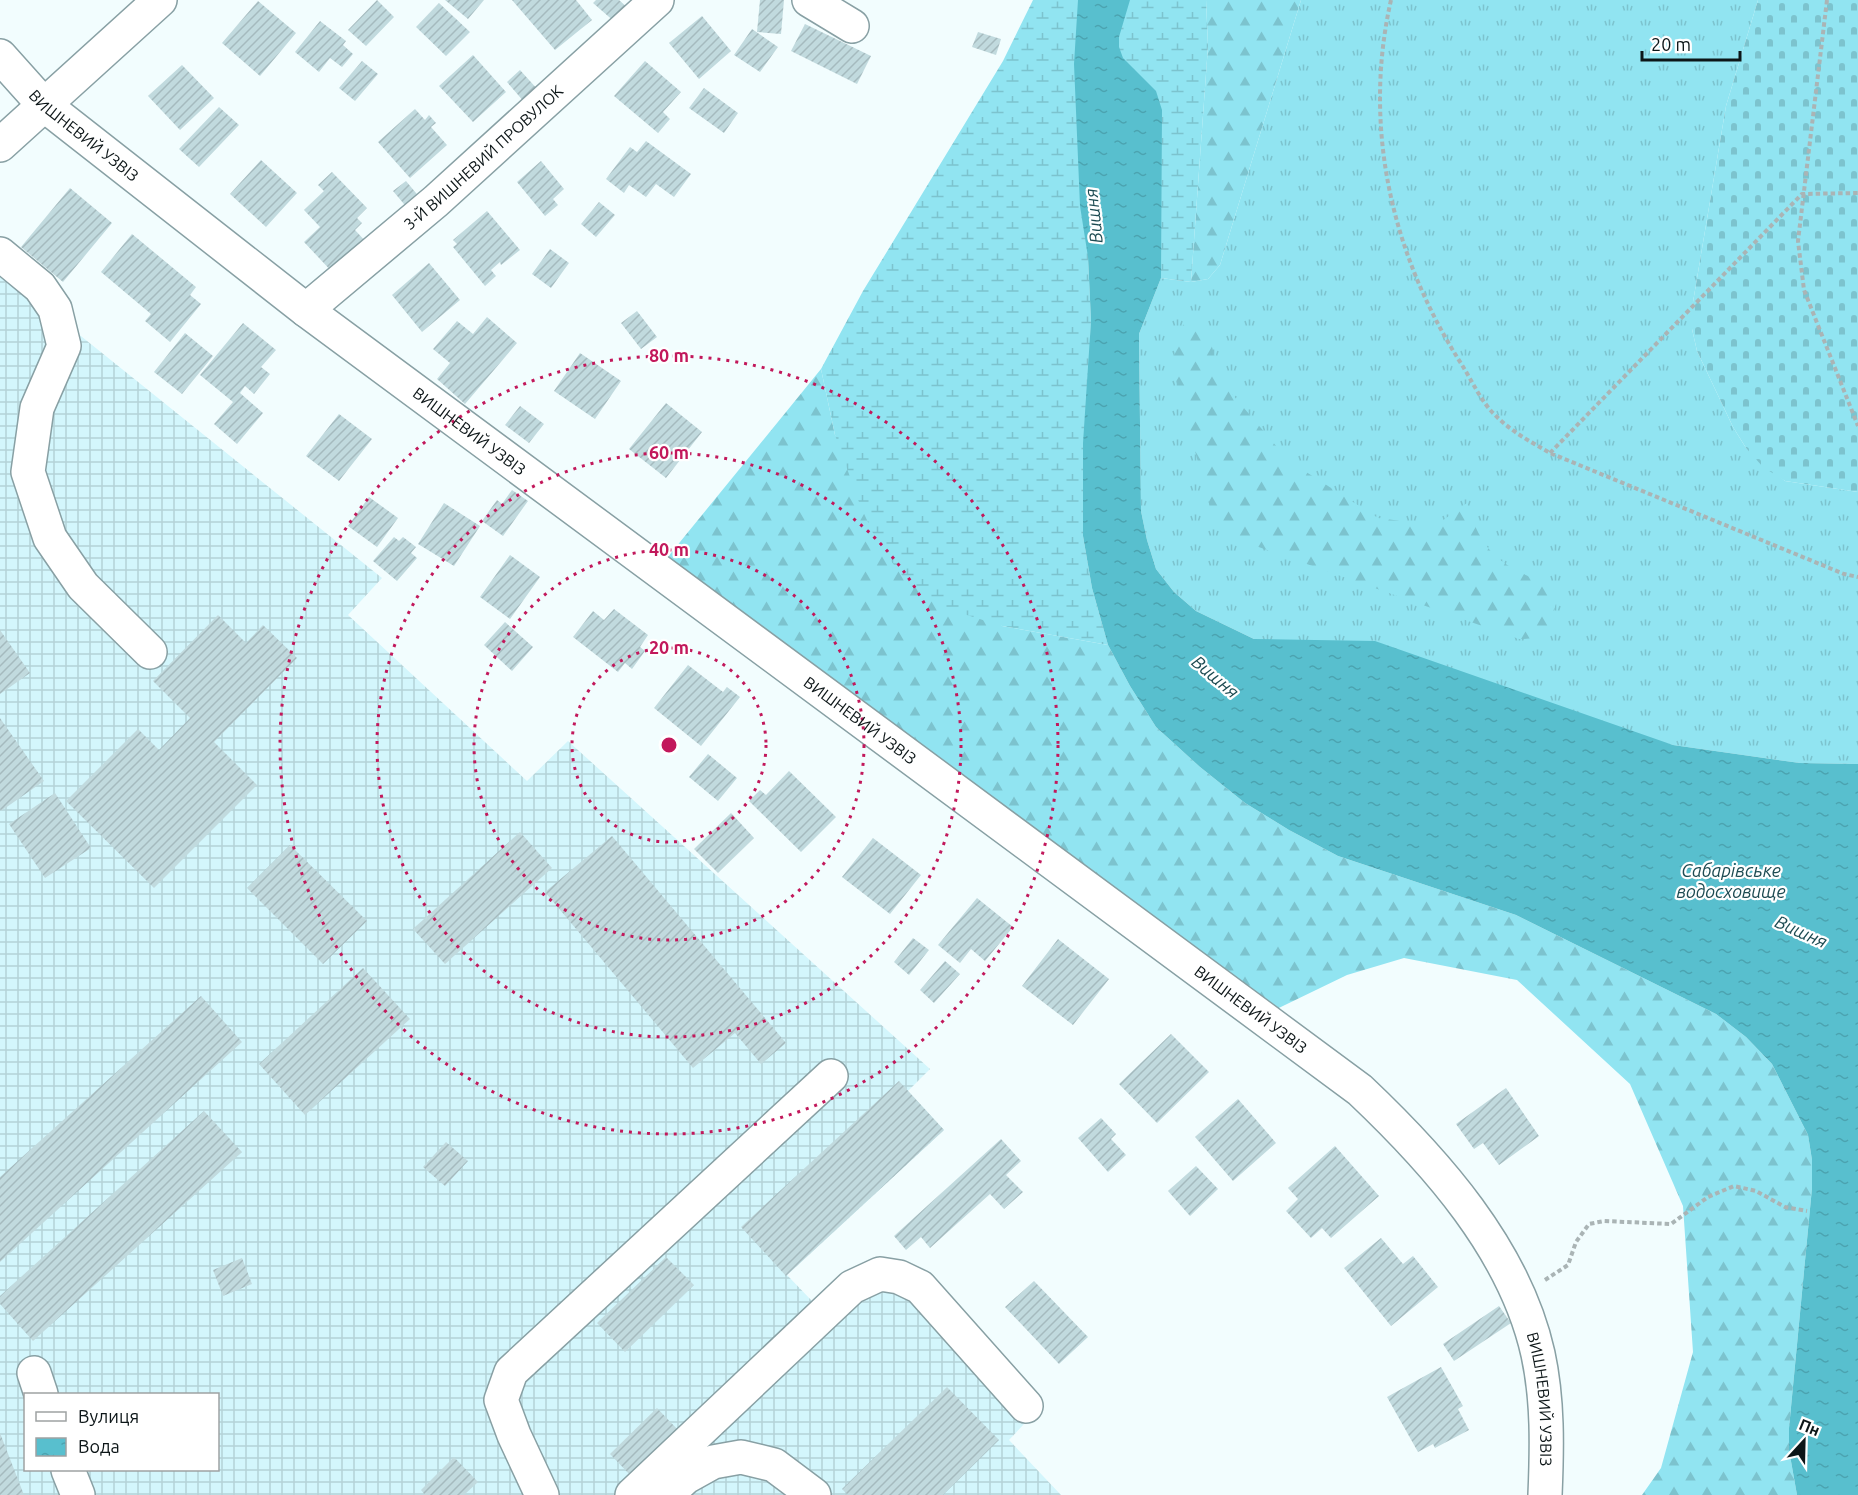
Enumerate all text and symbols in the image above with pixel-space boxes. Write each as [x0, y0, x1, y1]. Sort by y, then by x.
scale bar [1642, 24, 1740, 62]
text: 20 m [1651, 34, 1691, 54]
street label: 3-Й ВИШНЕВИЙ ПРОВУЛОК [400, 81, 567, 233]
street label: ВИШНЕВИЙ УЗВІЗ [26, 86, 142, 185]
water label: Вишня [1080, 188, 1106, 244]
text: 80 m [649, 345, 689, 365]
street label: ВИШНЕВИЙ УЗВІЗ [410, 384, 529, 479]
text: 60 m [649, 442, 689, 462]
text: 40 m [649, 539, 689, 559]
text: 20 m [649, 637, 689, 657]
water label: Вишня [1188, 651, 1243, 702]
street label: ВИШНЕВИЙ УЗВІЗ [800, 673, 920, 768]
centre of rings [659, 735, 679, 755]
water label: Сабарівське водосховище [1676, 860, 1786, 901]
water label: Вишня [1772, 911, 1831, 951]
street label: ВИШНЕВИЙ УЗВІЗ [1191, 962, 1311, 1057]
street label: ВИШНЕВИЙ УЗВІЗ [1524, 1330, 1556, 1467]
legend [24, 1393, 219, 1471]
text: Вулиця [78, 1406, 139, 1426]
north arrow [1774, 1411, 1834, 1471]
text: Пн [1797, 1415, 1823, 1439]
text: Вода [78, 1436, 120, 1456]

